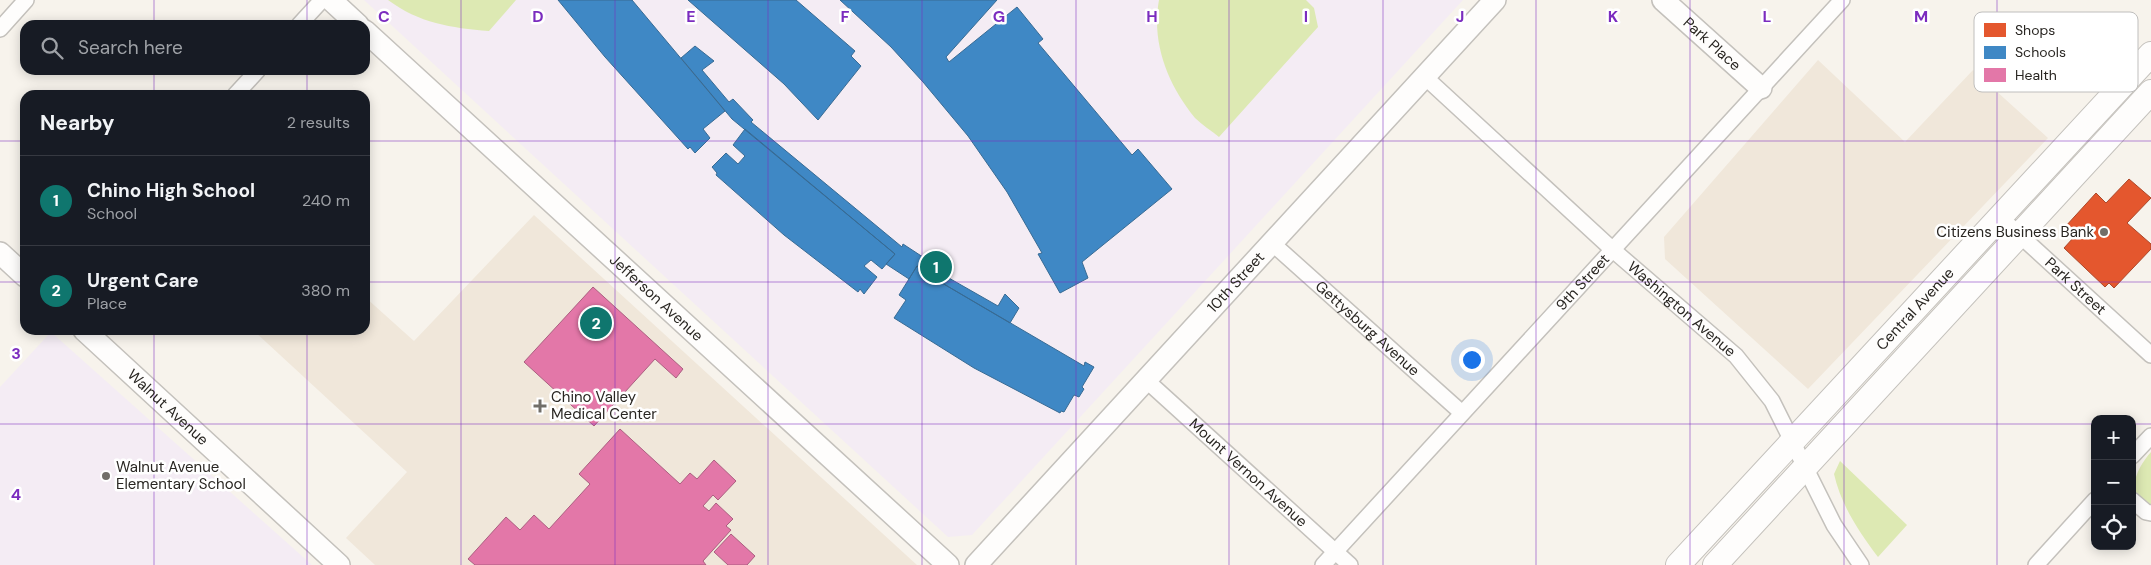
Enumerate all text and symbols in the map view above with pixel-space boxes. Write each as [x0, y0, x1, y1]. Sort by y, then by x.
text: C [378, 6, 390, 27]
text: D [532, 6, 544, 27]
text: E [686, 6, 696, 27]
text: F [841, 6, 850, 27]
text: G [993, 6, 1005, 27]
text: H [1146, 6, 1158, 27]
text: I [1304, 6, 1308, 27]
text: J [1456, 6, 1464, 27]
text: K [1608, 6, 1619, 27]
text: L [1763, 6, 1772, 27]
text: M [1914, 6, 1928, 27]
legend [1974, 12, 2138, 92]
street label: Park Place [1679, 13, 1745, 75]
search box [20, 20, 370, 75]
text: Shops [2015, 21, 2055, 39]
icon: search [38, 34, 66, 62]
text: Search here [78, 35, 183, 60]
text: Schools [2015, 43, 2066, 61]
text: Health [2015, 66, 2057, 84]
text: Nearby [40, 109, 114, 137]
text: 2 results [287, 112, 350, 133]
text: Chino High School [87, 178, 255, 203]
text: 1 [53, 190, 59, 211]
text: 240 m [302, 190, 350, 211]
text: School [87, 203, 137, 224]
place label: Citizens Business Bank [1936, 222, 2094, 242]
marker: Citizens Business Bank [2098, 226, 2110, 238]
street label: 10th Street [1203, 247, 1269, 317]
pin: 1 [920, 248, 952, 286]
street label: 9th Street [1552, 249, 1614, 315]
street label: Jefferson Avenue [605, 250, 707, 346]
street label: Park Street [2041, 253, 2111, 319]
street label: Washington Avenue [1623, 257, 1740, 361]
street label: Central Avenue [1872, 263, 1958, 355]
text: Urgent Care [87, 268, 199, 293]
street label: Gettysburg Avenue [1311, 276, 1424, 380]
text: 2 [51, 280, 61, 301]
text: 380 m [301, 280, 350, 301]
text: Place [87, 293, 127, 314]
pin: 2 [580, 304, 612, 342]
text: 3 [11, 343, 21, 364]
your location [1459, 347, 1485, 373]
street label: Walnut Avenue [123, 365, 213, 450]
place label: Chino Valley Medical Center [551, 387, 657, 424]
marker: Chino Valley Medical Center [533, 399, 547, 413]
street label: Mount Vernon Avenue [1185, 414, 1312, 532]
map controls [2091, 415, 2136, 550]
button: + [2091, 415, 2136, 460]
place label: Walnut Avenue Elementary School [116, 457, 246, 494]
button: − [2091, 460, 2136, 505]
marker: Walnut Avenue Elementary School [100, 470, 112, 482]
text: 4 [11, 484, 21, 505]
button: locate [2091, 505, 2136, 550]

